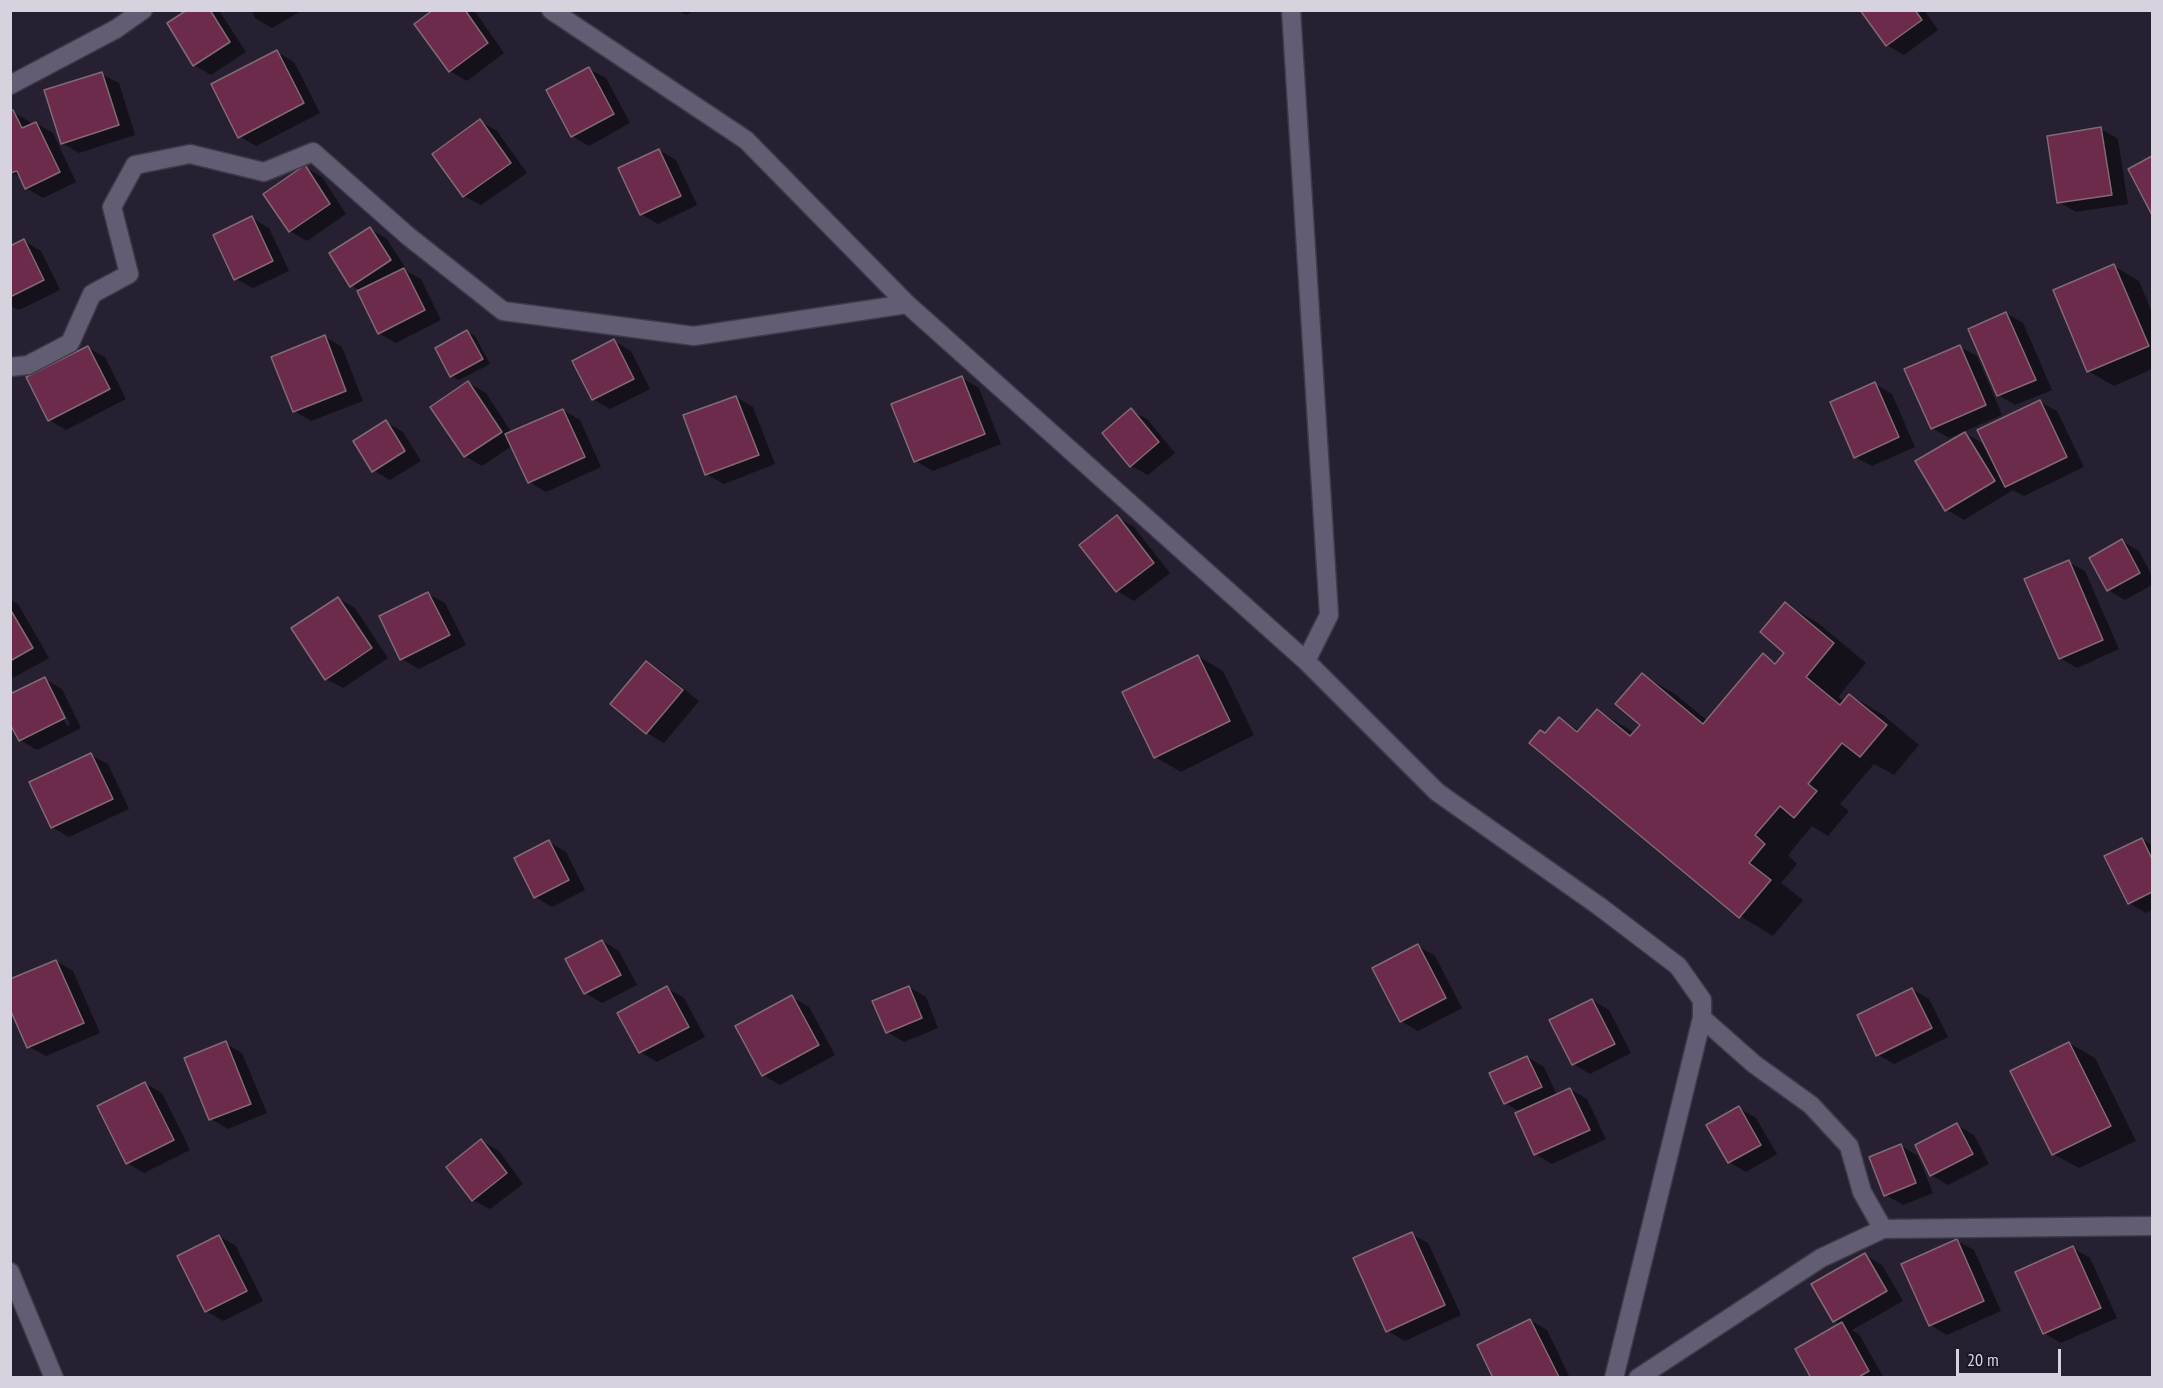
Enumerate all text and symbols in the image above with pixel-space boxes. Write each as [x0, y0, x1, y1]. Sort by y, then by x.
scale bar [1959, 1337, 2064, 1375]
text: 20 m [1967, 1348, 1999, 1371]

